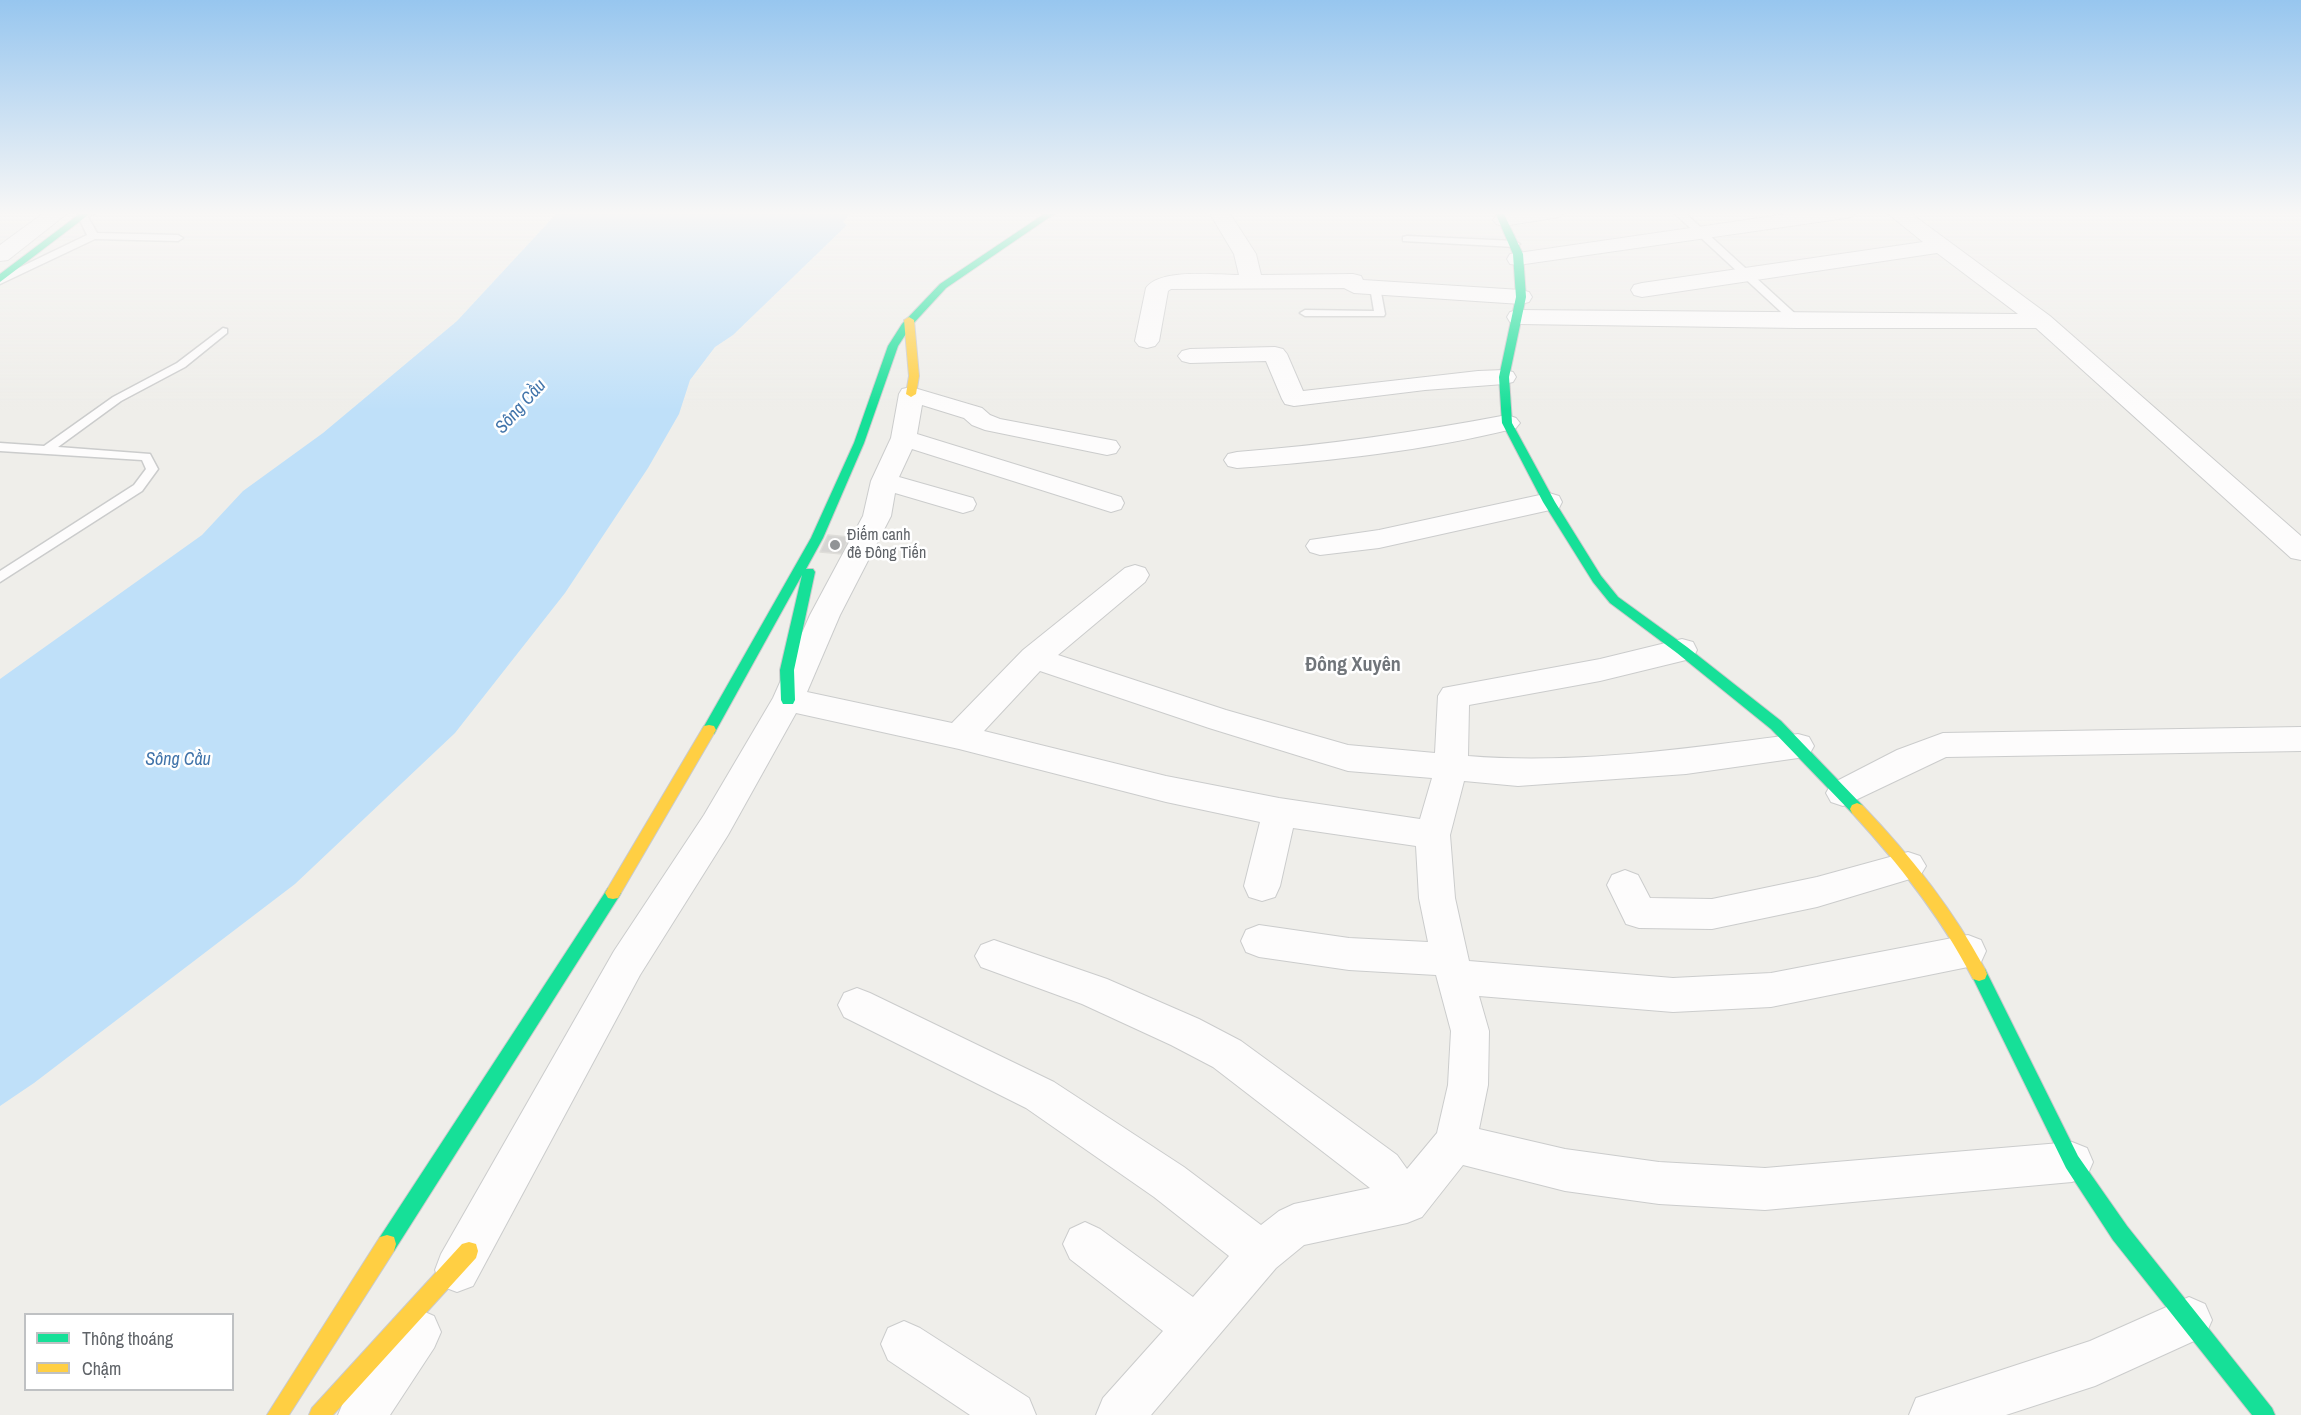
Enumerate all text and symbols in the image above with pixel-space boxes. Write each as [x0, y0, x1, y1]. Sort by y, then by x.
water label: Sông Cầu [491, 375, 551, 439]
place label: Điếm canh đê Đông Tiến [847, 526, 926, 564]
marker: Điếm canh đê Đông Tiến [828, 538, 842, 552]
district label: Đông Xuyên [1305, 654, 1401, 678]
water label: Sông Cầu [145, 749, 211, 771]
legend [24, 1313, 234, 1391]
text: Thông thoáng [82, 1326, 173, 1351]
text: Chậm [82, 1356, 121, 1381]

